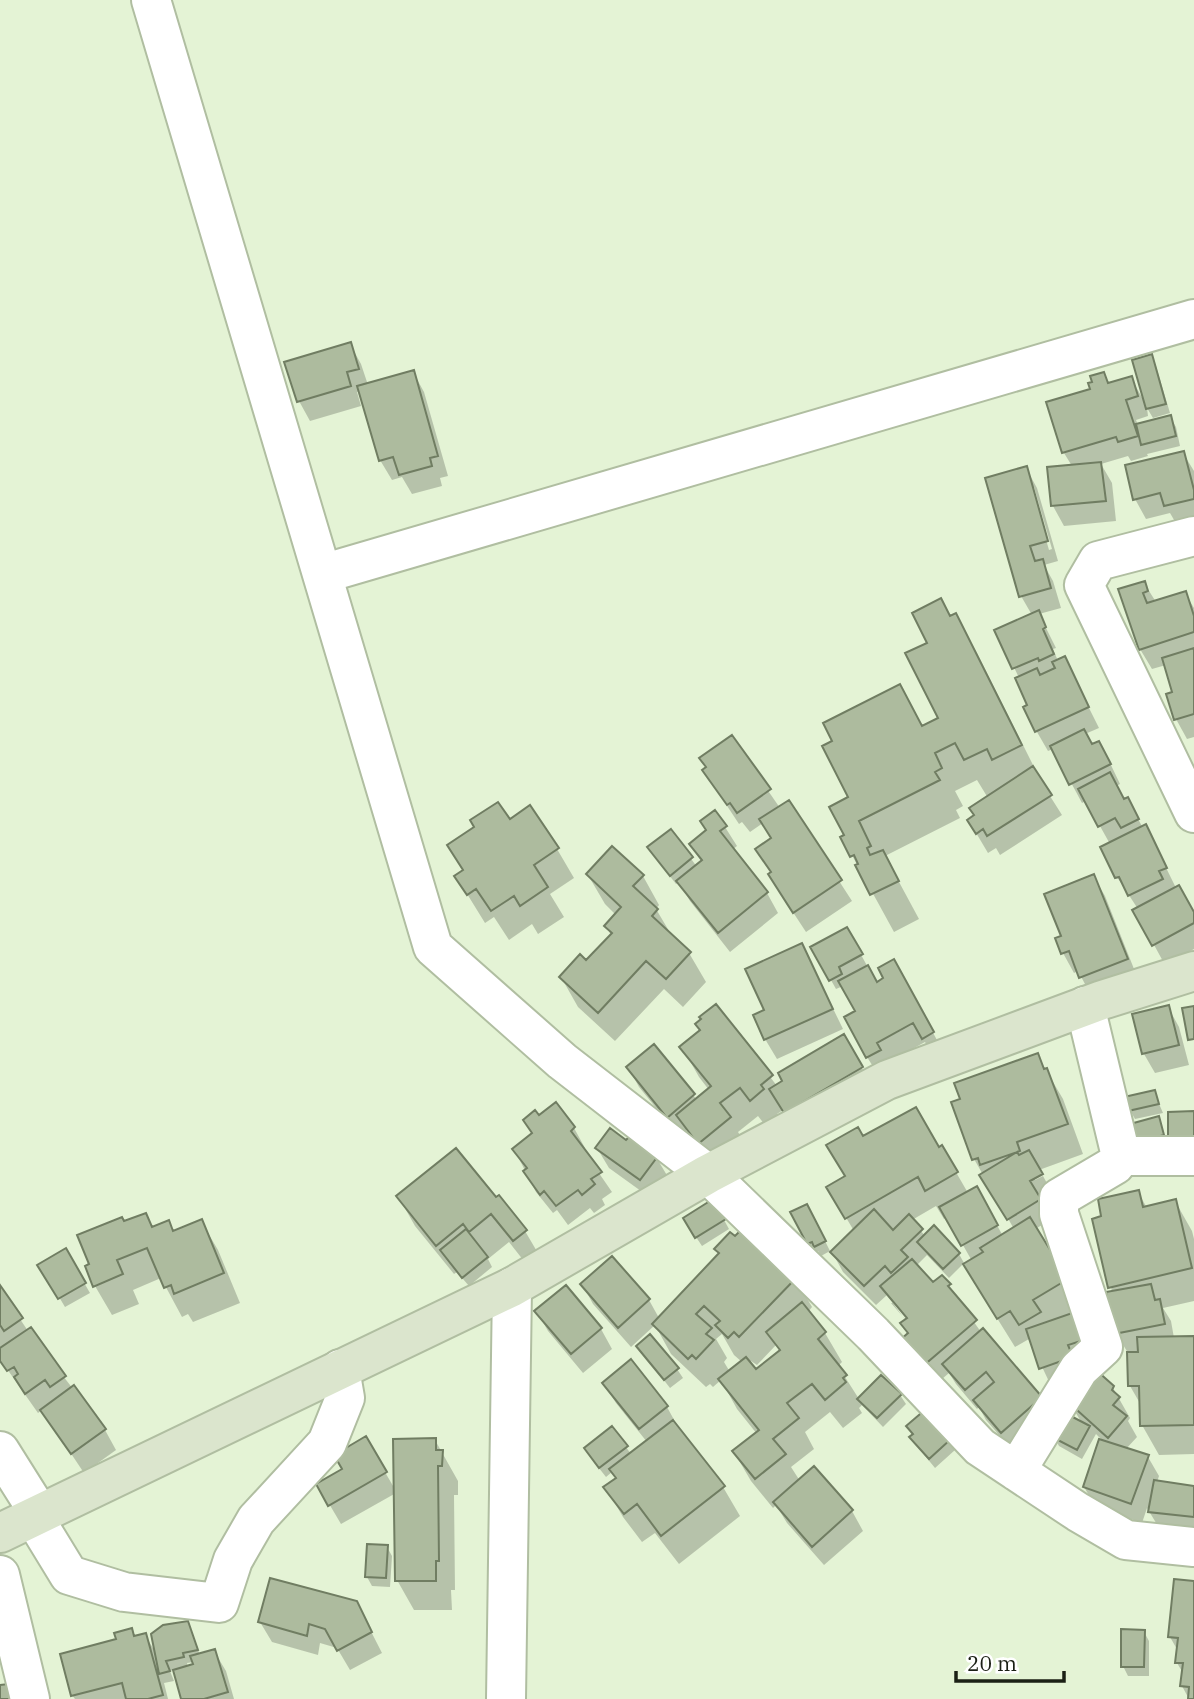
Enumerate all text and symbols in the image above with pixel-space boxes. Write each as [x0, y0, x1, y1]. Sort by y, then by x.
scale bar [956, 1640, 1064, 1684]
text: 20 m [967, 1649, 1017, 1677]

